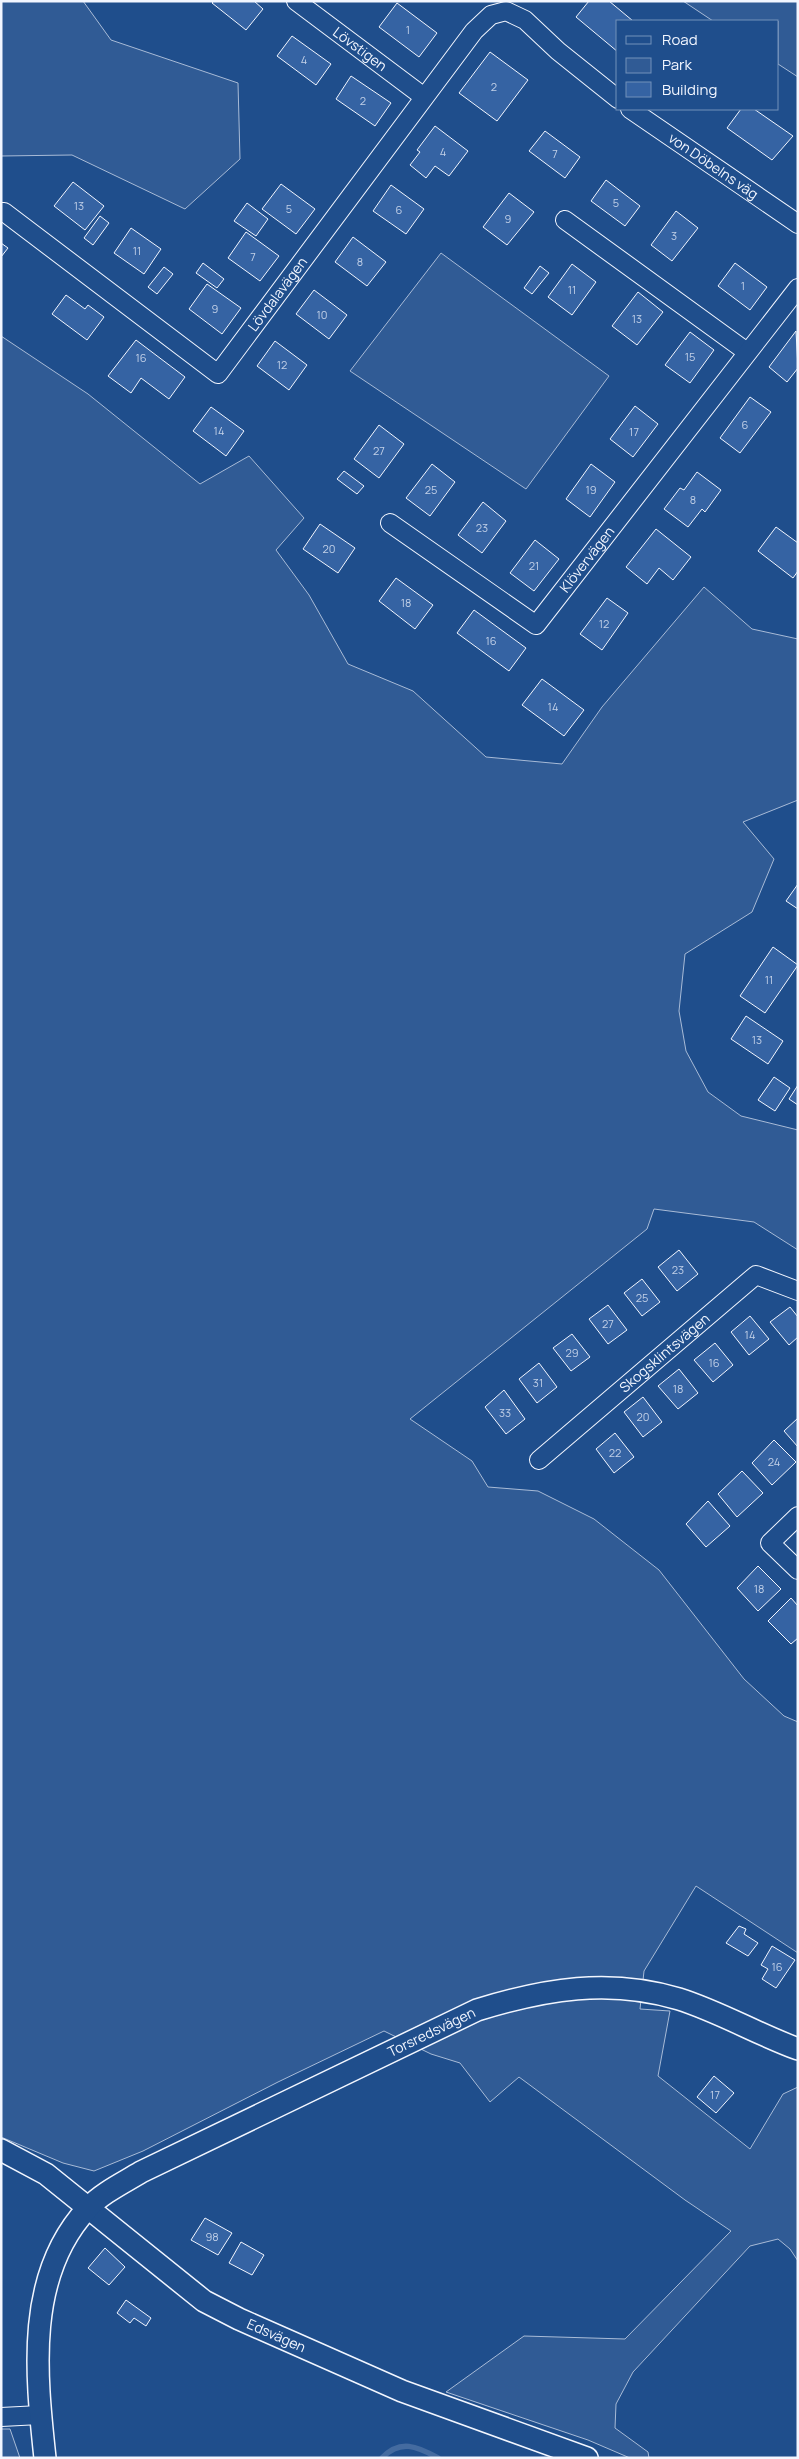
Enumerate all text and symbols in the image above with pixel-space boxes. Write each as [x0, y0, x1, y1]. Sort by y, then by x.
legend [616, 20, 779, 110]
street label: Lövstigen [329, 22, 391, 75]
house number: 1 [406, 22, 410, 37]
text: Road [662, 29, 698, 50]
house number: 4 [301, 52, 307, 67]
text: Park [662, 54, 692, 75]
house number: 2 [491, 79, 497, 94]
text: Building [662, 79, 717, 100]
house number: 2 [360, 93, 366, 108]
street label: von Döbelns väg [665, 128, 762, 203]
house number: 4 [440, 144, 446, 159]
house number: 7 [552, 146, 558, 161]
house number: 5 [613, 195, 619, 210]
house number: 13 [74, 198, 84, 213]
house number: 5 [286, 201, 292, 216]
house number: 6 [396, 202, 403, 217]
house number: 9 [505, 211, 512, 226]
house number: 3 [671, 228, 677, 243]
house number: 11 [133, 243, 141, 258]
house number: 7 [250, 249, 256, 264]
street label: Lövdalavägen [243, 253, 311, 335]
house number: 8 [357, 254, 363, 269]
house number: 1 [741, 278, 745, 293]
house number: 11 [568, 282, 576, 297]
house number: 9 [212, 301, 219, 316]
house number: 10 [316, 307, 328, 322]
house number: 13 [632, 311, 642, 326]
house number: 15 [685, 349, 695, 364]
house number: 16 [135, 350, 147, 365]
house number: 12 [277, 357, 287, 372]
house number: 6 [742, 417, 749, 432]
house number: 14 [214, 423, 224, 438]
house number: 17 [629, 424, 639, 439]
house number: 27 [373, 443, 385, 458]
house number: 25 [425, 482, 437, 497]
house number: 19 [585, 482, 597, 497]
house number: 8 [690, 492, 696, 507]
house number: 23 [476, 520, 488, 535]
street label: Klövervägen [555, 522, 618, 596]
house number: 20 [323, 541, 335, 556]
house number: 21 [529, 558, 539, 573]
house number: 18 [401, 595, 411, 610]
house number: 12 [599, 616, 609, 631]
house number: 16 [485, 633, 497, 648]
house number: 14 [548, 699, 558, 714]
house number: 11 [765, 972, 773, 987]
house number: 13 [752, 1032, 762, 1047]
house number: 23 [672, 1262, 684, 1277]
house number: 25 [636, 1290, 648, 1305]
street label: Skogsklintsvägen [615, 1309, 713, 1396]
house number: 27 [602, 1316, 614, 1331]
house number: 14 [745, 1327, 755, 1342]
house number: 29 [565, 1345, 579, 1360]
house number: 16 [708, 1355, 720, 1370]
house number: 31 [533, 1375, 543, 1390]
house number: 18 [673, 1381, 683, 1396]
house number: 33 [499, 1405, 511, 1420]
house number: 20 [637, 1409, 649, 1424]
house number: 22 [609, 1445, 621, 1460]
house number: 24 [768, 1454, 780, 1469]
house number: 18 [754, 1581, 764, 1596]
house number: 16 [771, 1959, 783, 1974]
street label: Torsredsvägen [384, 2002, 478, 2061]
house number: 17 [710, 2087, 720, 2102]
house number: 98 [205, 2229, 219, 2244]
street label: Edsvägen [244, 2314, 309, 2356]

